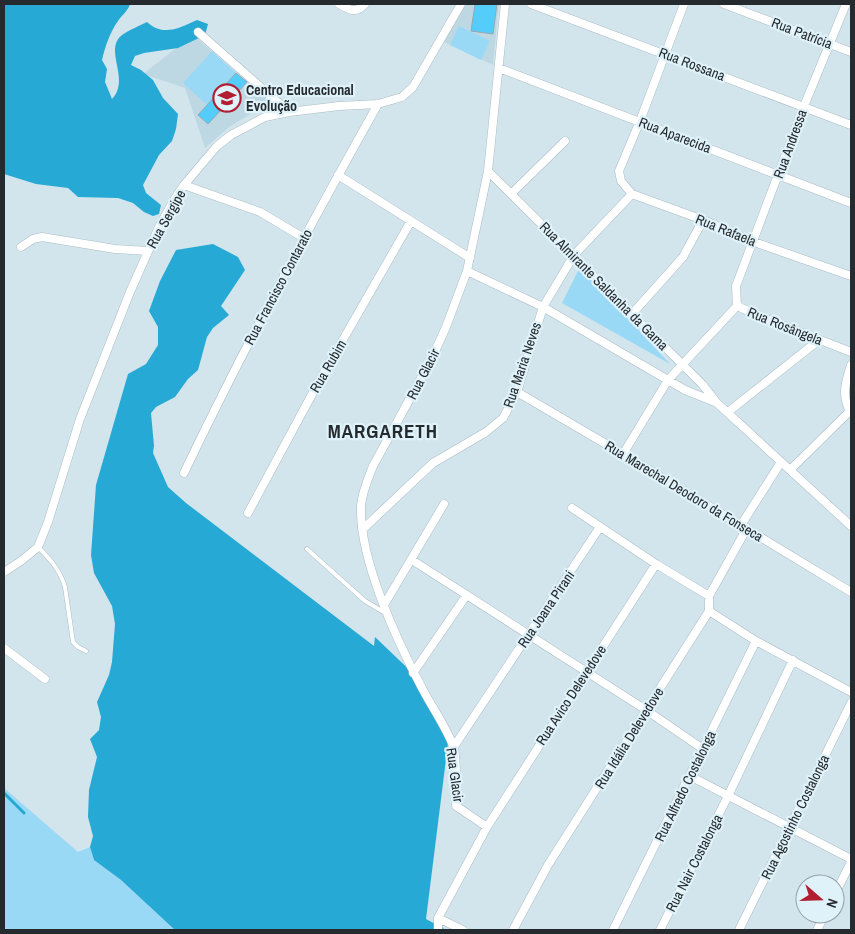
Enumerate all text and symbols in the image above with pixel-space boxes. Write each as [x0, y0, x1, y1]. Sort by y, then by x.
street label: Rua Patrícia [769, 13, 836, 53]
street label: Rua Rossana [656, 43, 728, 85]
place label: Centro Educacional Evolução [246, 81, 354, 115]
school or university icon: Centro Educacional Evolução [212, 83, 242, 113]
street label: Rua Andressa [769, 106, 811, 181]
street label: Rua Aparecida [636, 113, 714, 157]
street label: Rua Sergipe [143, 186, 189, 252]
street label: Rua Rafaela [693, 210, 760, 251]
street label: Rua Almirante Saldanha da Gama [536, 218, 673, 355]
street label: Rua Francisco Contarato [240, 226, 316, 348]
street label: Rua Rosângela [745, 303, 826, 349]
street label: Rua Maria Neves [499, 320, 545, 410]
street label: Rua Rubim [306, 336, 350, 396]
street label: Rua Glacir [403, 345, 444, 403]
district label: MARGARETH [328, 418, 438, 444]
street label: Rua Marechal Deodoro da Fonseca [602, 437, 767, 546]
street label: Rua Joana Pirani [514, 567, 578, 651]
street label: Rua Avico Delevedove [532, 641, 610, 749]
street label: Rua Idália Delevedove [591, 684, 667, 792]
street label: Rua Alfredo Costalonga [650, 727, 720, 844]
street label: Rua Glacir [442, 747, 468, 804]
street label: Rua Agostinho Costalonga [757, 751, 833, 882]
street label: Rua Nair Costalonga [662, 811, 727, 915]
north arrow [795, 874, 845, 924]
text: N [822, 896, 842, 910]

